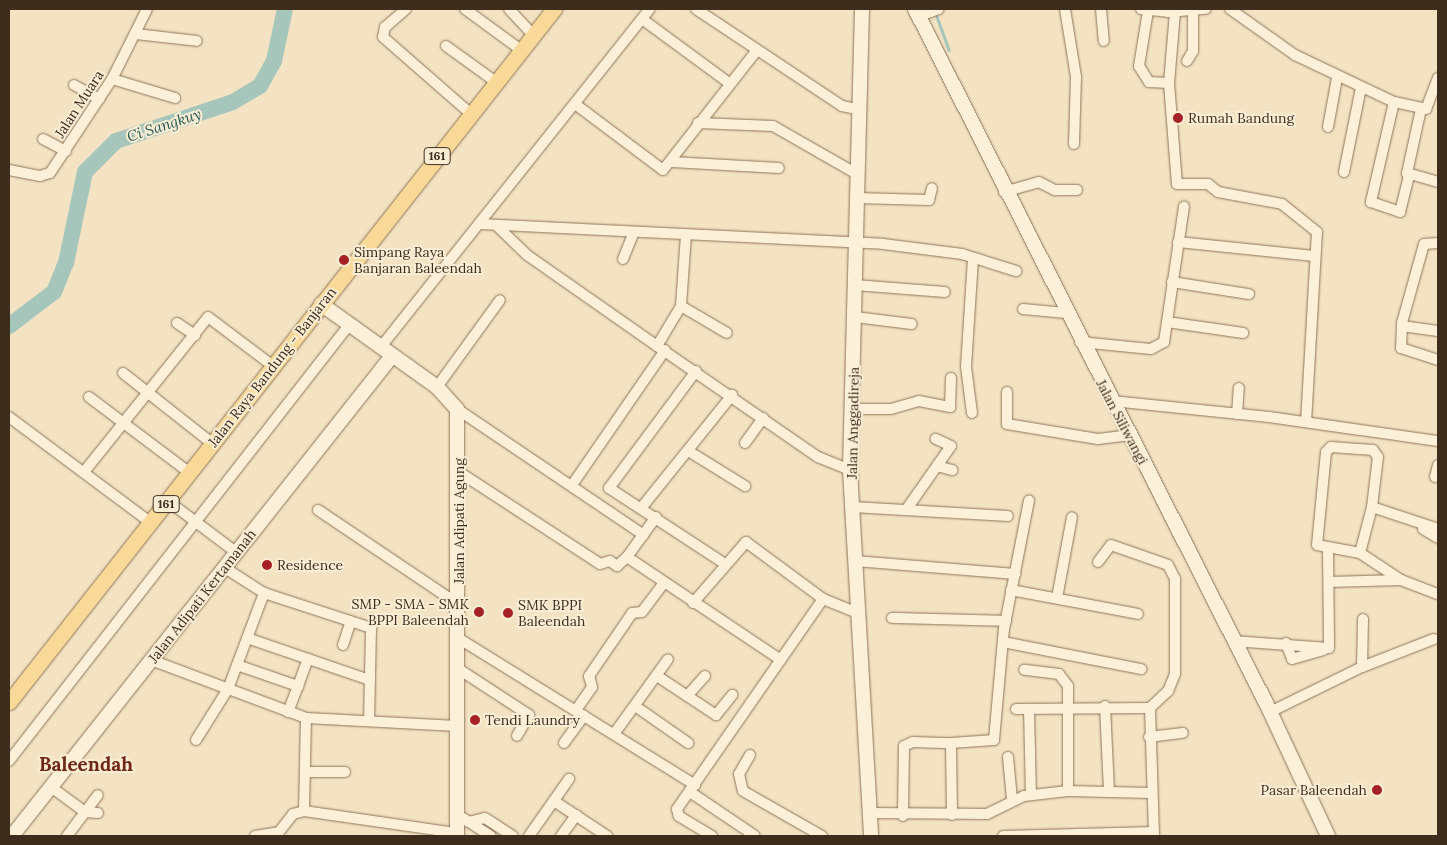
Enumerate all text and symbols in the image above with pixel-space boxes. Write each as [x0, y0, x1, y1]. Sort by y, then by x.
street label: Jalan Muara [51, 67, 107, 141]
water label: Ci Sangkuy [125, 105, 203, 145]
place label: Rumah Bandung [1188, 110, 1294, 126]
marker: Rumah Bandung [1172, 112, 1184, 124]
road number: 161 [423, 146, 451, 166]
place label: Simpang Raya Banjaran Baleendah [354, 244, 482, 276]
marker: Simpang Raya Banjaran Baleendah [338, 254, 350, 266]
street label: Jalan Raya Bandung - Banjaran [204, 284, 340, 450]
street label: Jalan Anggadireja [844, 367, 862, 479]
street label: Jalan Siliwangi [1093, 377, 1151, 467]
street label: Jalan Adipati Agung [451, 458, 467, 584]
road number: 161 [152, 494, 180, 514]
street label: Jalan Adipati Kertamanah [145, 526, 259, 666]
place label: Residence [277, 557, 343, 573]
marker: Residence [261, 559, 273, 571]
place label: SMP - SMA - SMK BPPI Baleendah [351, 596, 469, 628]
place label: SMK BPPI Baleendah [518, 597, 585, 630]
marker: SMP - SMA - SMK BPPI Baleendah [473, 606, 485, 618]
marker: SMK BPPI Baleendah [502, 607, 514, 619]
place label: Tendi Laundry [485, 712, 580, 728]
marker: Tendi Laundry [469, 714, 481, 726]
district label: Baleendah [39, 754, 133, 776]
place label: Pasar Baleendah [1261, 782, 1367, 798]
marker: Pasar Baleendah [1371, 784, 1383, 796]

